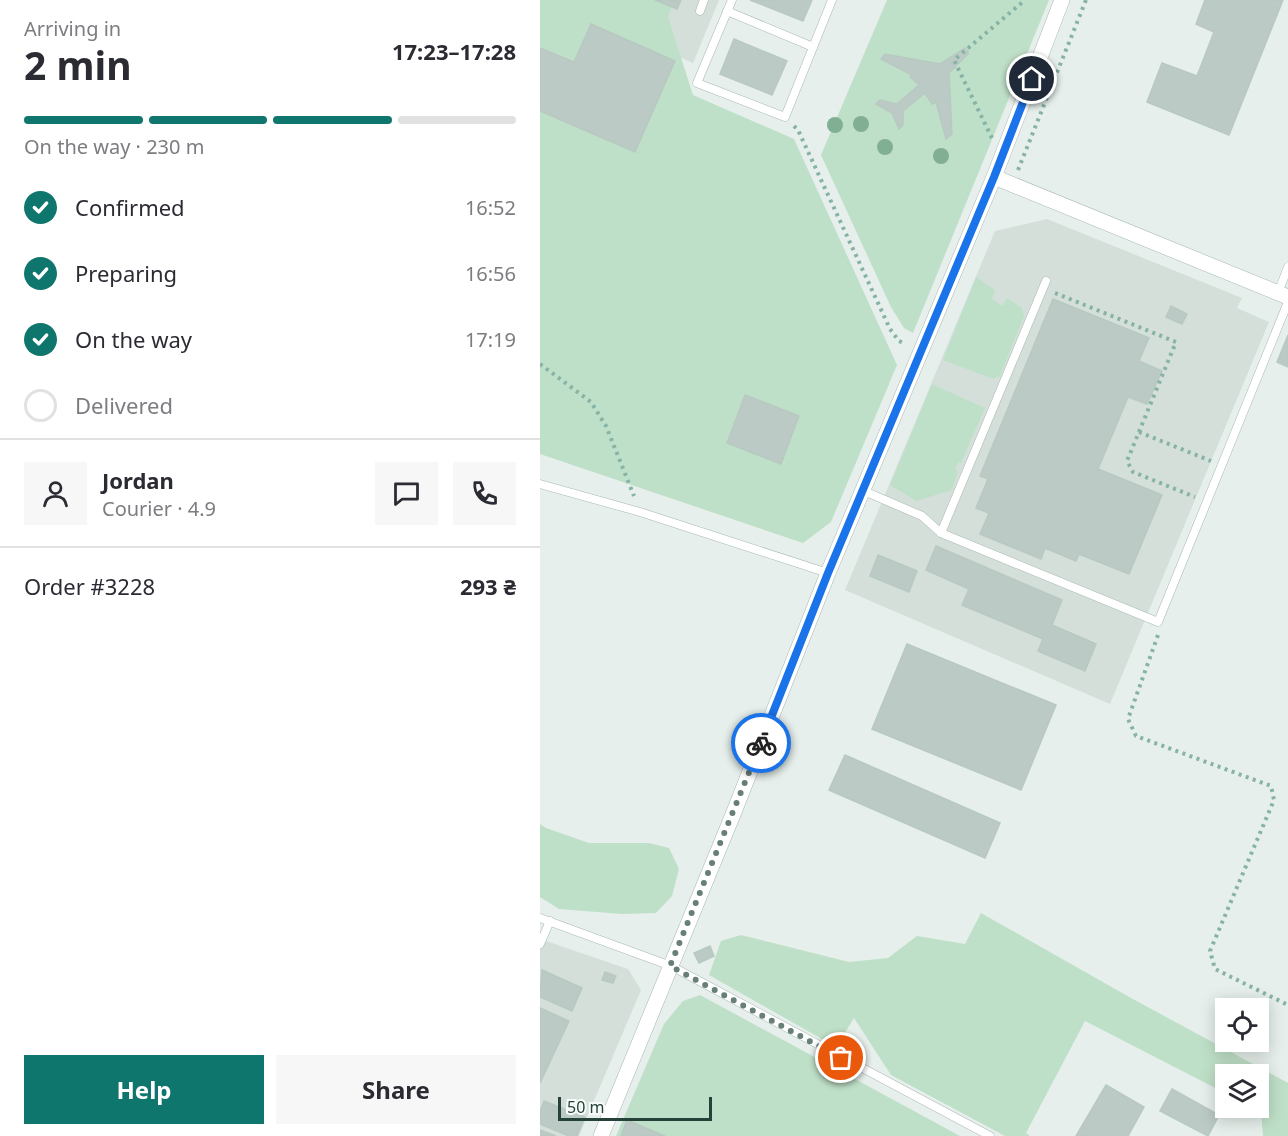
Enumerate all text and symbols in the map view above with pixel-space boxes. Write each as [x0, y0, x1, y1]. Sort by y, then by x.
text: Arriving in [24, 15, 121, 42]
text: 17:23–17:28 [392, 36, 516, 66]
text: 2 min [24, 38, 131, 91]
pin [1006, 53, 1057, 104]
icon: home [1015, 62, 1048, 95]
text: On the way · 230 m [24, 133, 204, 160]
icon: check [24, 191, 57, 224]
text: Confirmed [75, 192, 185, 222]
text: 16:52 [465, 194, 516, 221]
icon: check [24, 257, 57, 290]
text: Preparing [75, 258, 177, 288]
text: 16:56 [465, 260, 516, 287]
icon: check [24, 323, 57, 356]
text: On the way [75, 324, 192, 354]
text: 17:19 [465, 326, 516, 353]
text: Delivered [75, 390, 173, 420]
button: person [24, 462, 87, 525]
button: chat [375, 462, 438, 525]
button: phone [453, 462, 516, 525]
text: Jordan [102, 465, 174, 495]
text: Courier · 4.9 [102, 495, 216, 522]
text: Order #3228 [24, 571, 155, 601]
text: 293 ₴ [460, 571, 516, 601]
courier [731, 713, 791, 773]
icon: bike [745, 727, 778, 760]
map controls [1215, 998, 1269, 1118]
button: locate [1215, 998, 1269, 1052]
pin [815, 1032, 866, 1083]
icon: bag [824, 1041, 857, 1074]
button: Help [24, 1055, 264, 1124]
button: Share [276, 1055, 516, 1124]
button: layers [1215, 1064, 1269, 1118]
scale bar [558, 1094, 712, 1122]
text: 50 m [567, 1096, 604, 1118]

